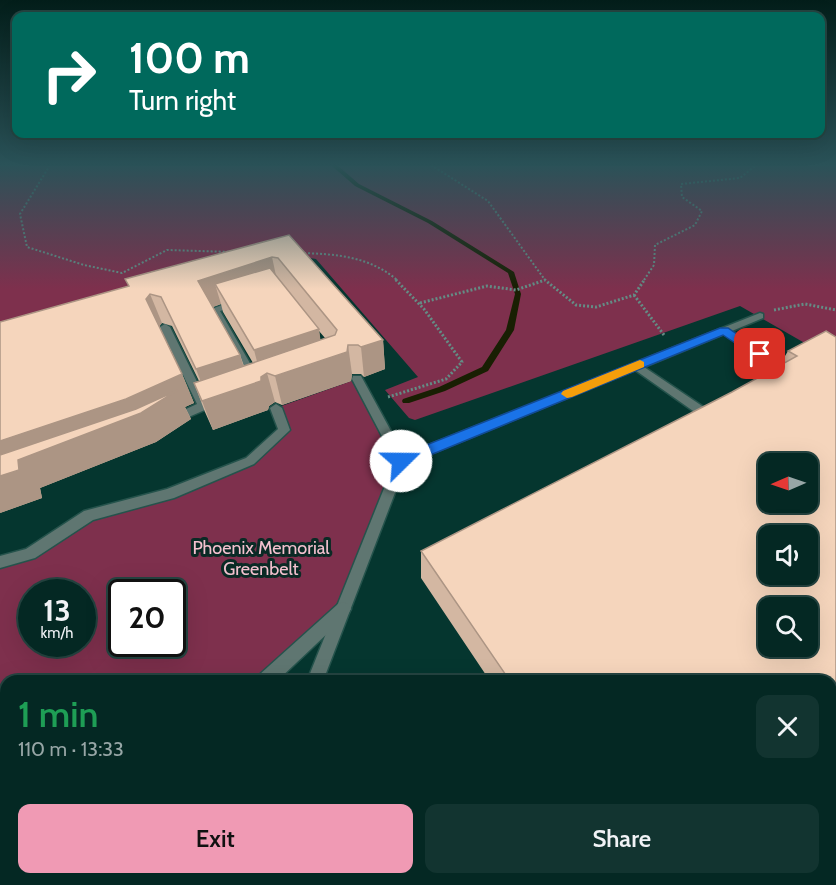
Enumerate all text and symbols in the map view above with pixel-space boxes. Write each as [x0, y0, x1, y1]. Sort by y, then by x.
text: 100 m [129, 32, 250, 84]
icon: right [30, 36, 108, 114]
text: Turn right [129, 84, 236, 117]
pin [734, 328, 785, 379]
icon: arrive [743, 337, 776, 370]
position arrow [369, 429, 433, 493]
north arrow [758, 453, 818, 513]
map controls [758, 453, 818, 657]
button: sound [758, 525, 818, 585]
park label: Phoenix Memorial Greenbelt [192, 537, 330, 580]
speed limit sign: 20 [108, 579, 186, 657]
text: 13 [43, 592, 71, 629]
button: search [758, 597, 818, 657]
text: km/h [41, 624, 73, 642]
text: 1 min [18, 692, 98, 736]
button: close [756, 695, 819, 758]
text: 110 m · 13:33 [18, 737, 124, 761]
button: Exit [18, 804, 413, 873]
button: Share [425, 804, 819, 873]

